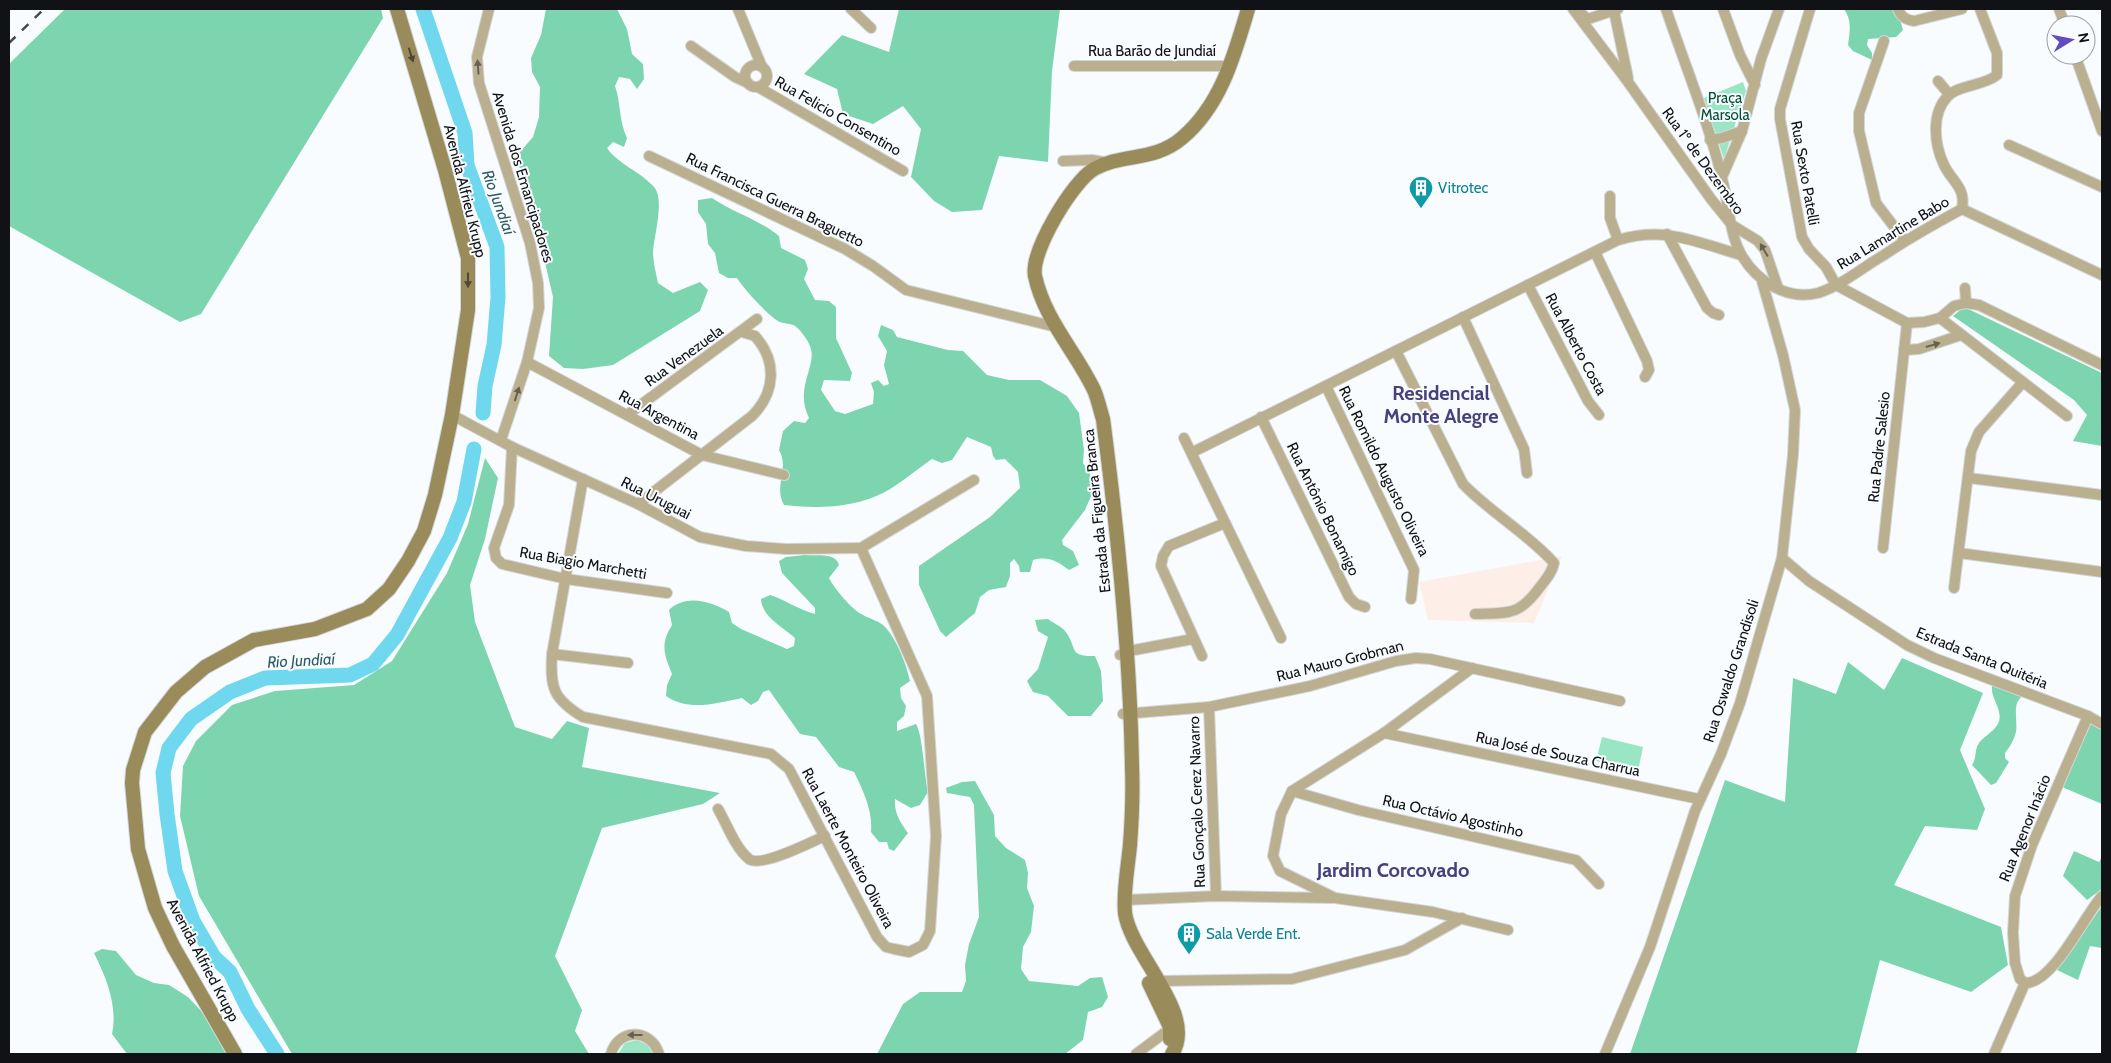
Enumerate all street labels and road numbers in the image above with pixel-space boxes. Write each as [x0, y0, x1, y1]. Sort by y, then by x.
street label: Rua Barão de Jundiaí [1088, 42, 1216, 60]
street label: Rua Felicio Consentino [771, 72, 905, 160]
street label: Avenida dos Emancipadores [488, 89, 558, 265]
street label: Rua 1º de Dezembro [1658, 104, 1748, 218]
street label: Rua Sexto Patelli [1787, 119, 1823, 227]
street label: Avenida Alfrieu Krupp [440, 123, 490, 259]
street label: Rua Francisca Guerra Braguetto [683, 149, 867, 251]
street label: Rua Lamartine Babo [1834, 192, 1952, 274]
street label: Rua Alberto Costa [1542, 290, 1611, 399]
street label: Rua Venezuela [641, 321, 727, 391]
street label: Rua Romildo Augusto Oliveira [1335, 383, 1433, 560]
street label: Rua Argentina [616, 386, 703, 444]
street label: Rua Padre Salesio [1864, 391, 1894, 503]
street label: Estrada da Figueira Branca [1079, 427, 1115, 594]
street label: Rua Antônio Bonamigo [1283, 439, 1363, 579]
street label: Rua Uruguai [618, 473, 694, 523]
street label: Rua Biagio Marchetti [518, 543, 648, 583]
street label: Rua Oswaldo Grandisoli [1699, 597, 1763, 745]
street label: Estrada Santa Quitéria [1914, 623, 2051, 693]
street label: Rua Mauro Grobman [1275, 636, 1405, 686]
street label: Rua Gonçalo Cerez Navarro [1185, 716, 1209, 888]
street label: Rua José de Souza Charrua [1474, 728, 1643, 780]
street label: Rua Laerte Monteiro Oliveira [798, 765, 898, 932]
street label: Rua Agenor Inácio [1995, 772, 2055, 884]
street label: Rua Octávio Agostinho [1381, 791, 1525, 841]
street label: Avenida Alfried Krupp [163, 895, 243, 1025]

